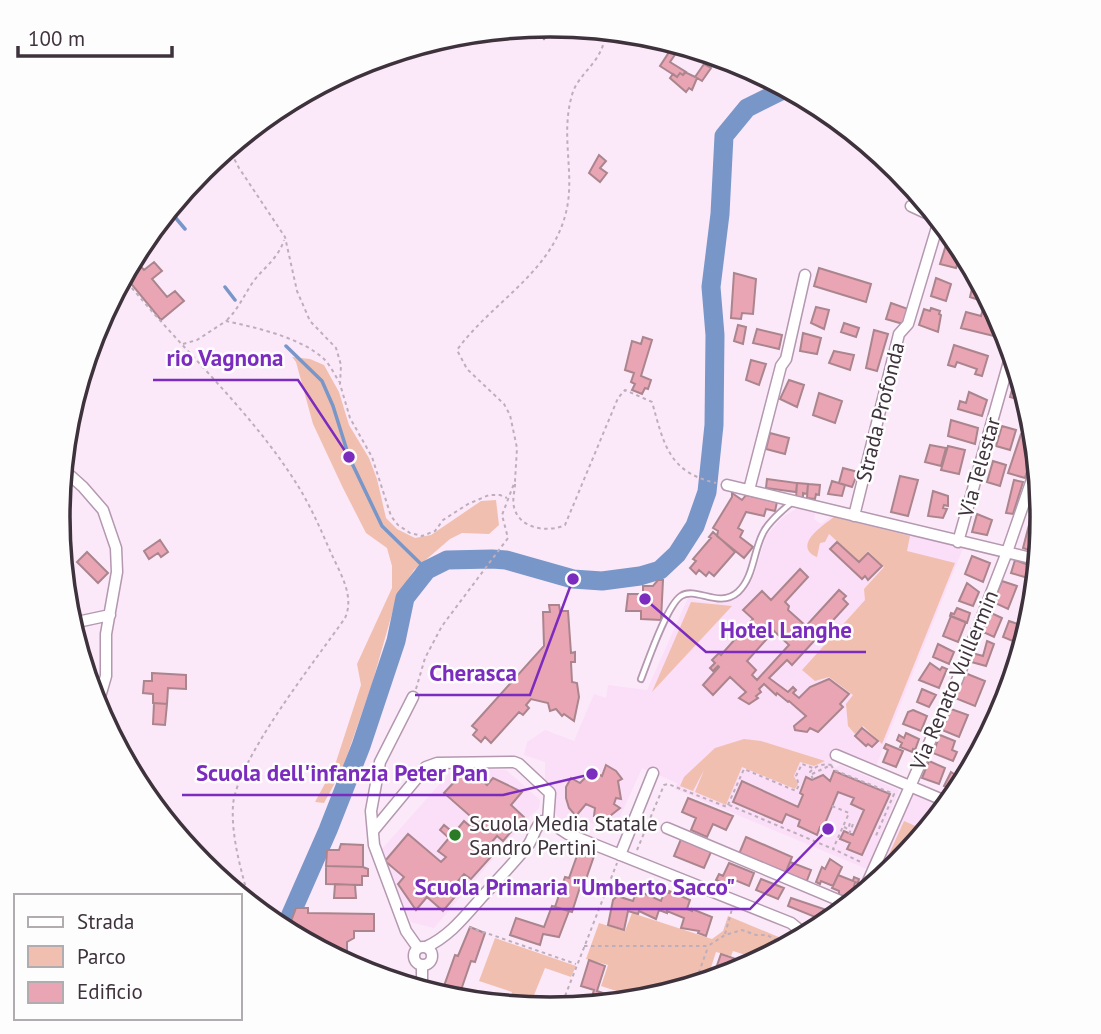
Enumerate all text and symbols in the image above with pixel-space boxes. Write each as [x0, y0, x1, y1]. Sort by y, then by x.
scale bar [18, 14, 172, 58]
text: 100 m [28, 25, 85, 52]
callout: rio Vagnona [153, 336, 298, 380]
street label: Strada Profonda [850, 339, 910, 485]
text: rio Vagnona [167, 343, 283, 372]
street label: Via Telestar [952, 414, 1006, 521]
street label: Via Renato Vuillermin [904, 586, 1004, 775]
callout: Hotel Langhe [706, 608, 866, 652]
text: Hotel Langhe [720, 615, 852, 644]
callout: Cherasca [415, 651, 530, 695]
text: Cherasca [429, 658, 517, 687]
callout: Scuola dell'infanzia Peter Pan [182, 751, 503, 795]
text: Scuola dell'infanzia Peter Pan [196, 758, 488, 787]
place label: Scuola Media Statale Sandro Pertini [469, 810, 658, 861]
marker: Scuola Media Statale Sandro Pertini [447, 827, 463, 843]
callout: Scuola Primaria "Umberto Sacco" [400, 865, 750, 909]
text: Scuola Primaria "Umberto Sacco" [415, 872, 735, 901]
legend [14, 894, 242, 1020]
text: Strada [77, 908, 135, 935]
text: Parco [77, 943, 126, 970]
text: Edificio [77, 978, 143, 1005]

